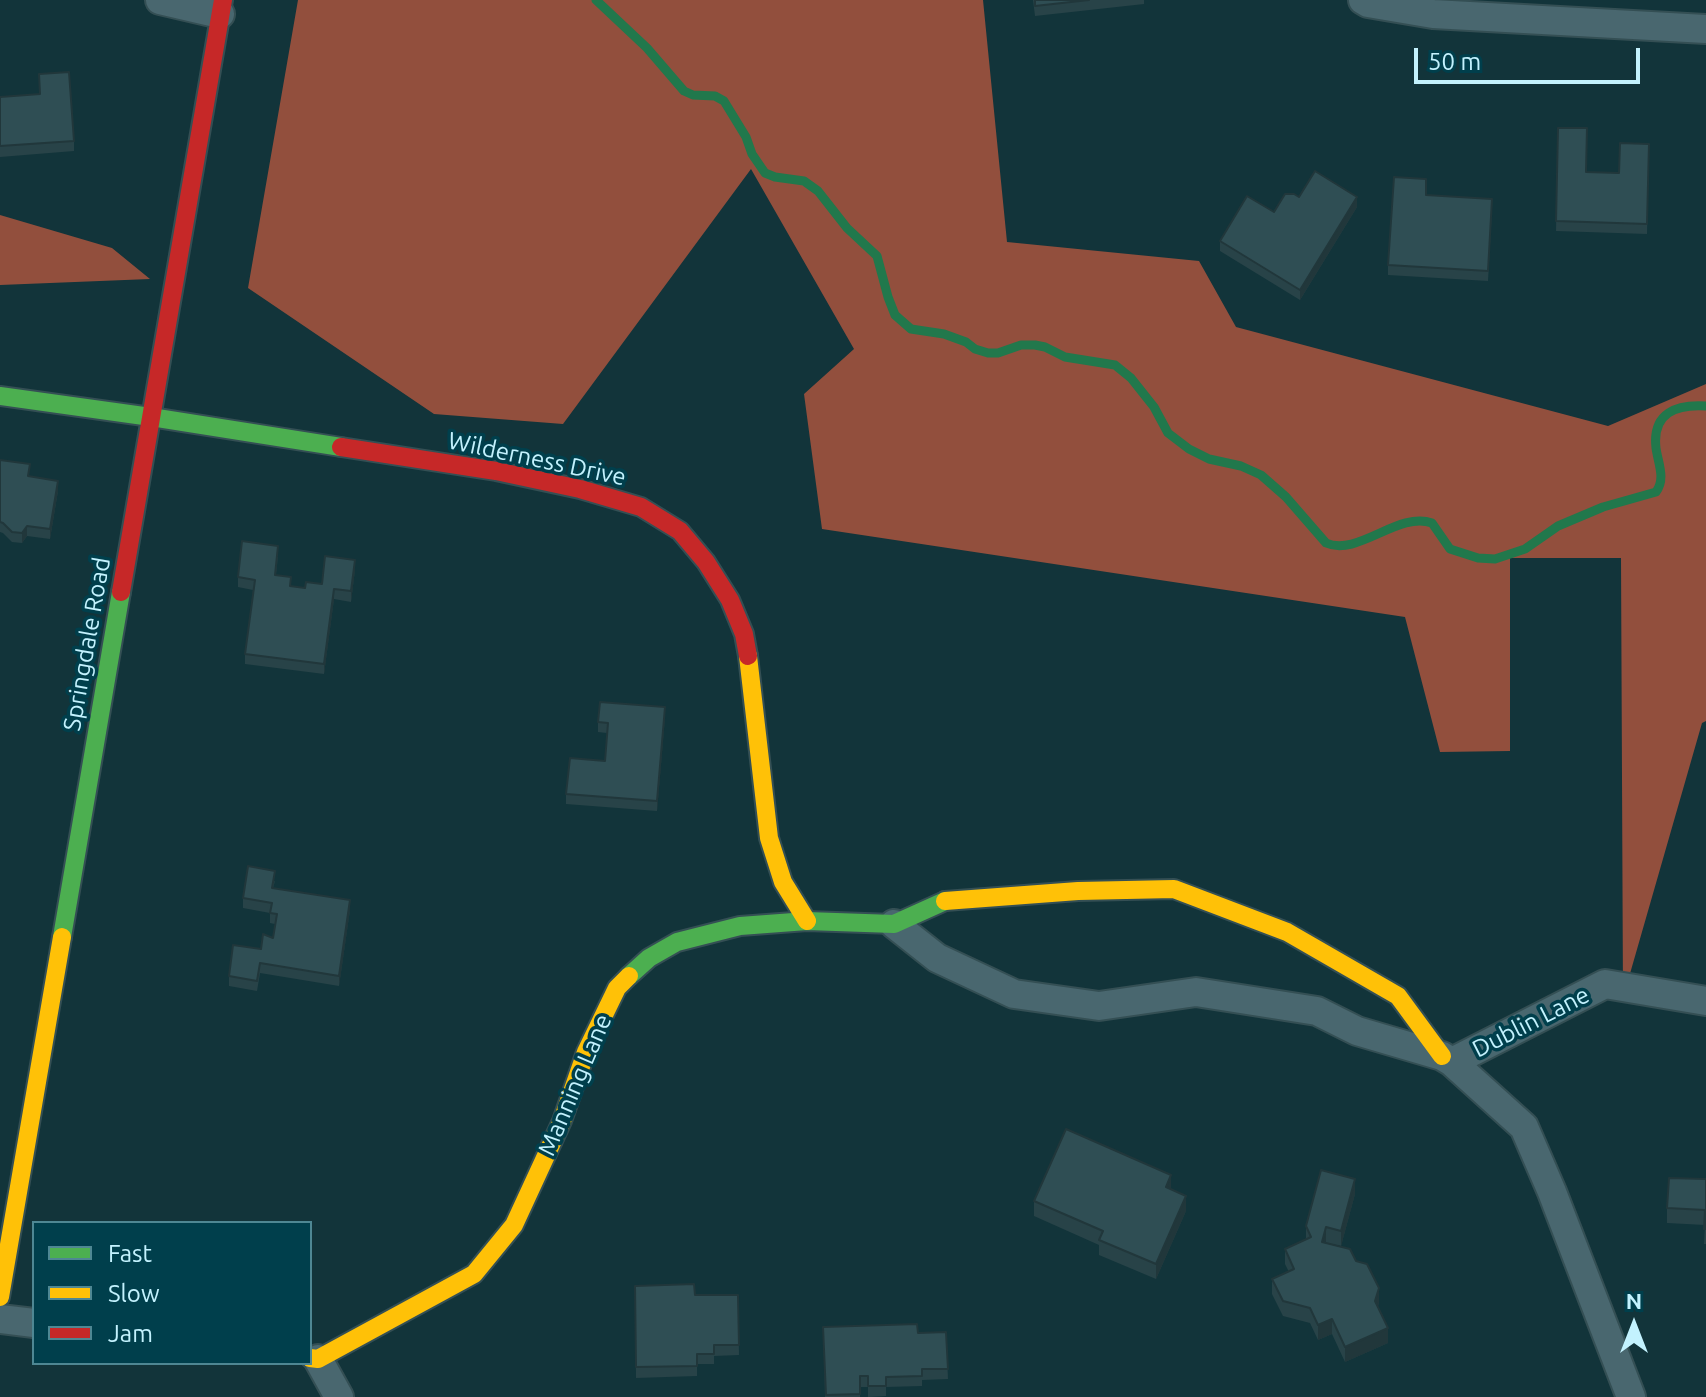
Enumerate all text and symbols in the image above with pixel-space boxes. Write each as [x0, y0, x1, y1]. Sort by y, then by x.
scale bar [1418, 32, 1644, 82]
text: 50 m [1428, 48, 1481, 75]
street label: Wilderness Drive [445, 426, 629, 492]
street label: Springdale Road [58, 555, 116, 733]
street label: Dublin Lane [1468, 980, 1594, 1064]
street label: Manning Lane [532, 1010, 618, 1160]
legend [32, 1221, 312, 1365]
text: Fast [108, 1240, 152, 1267]
text: Slow [108, 1280, 160, 1307]
north arrow [1594, 1285, 1674, 1365]
text: N [1626, 1288, 1642, 1313]
text: Jam [108, 1320, 153, 1347]

